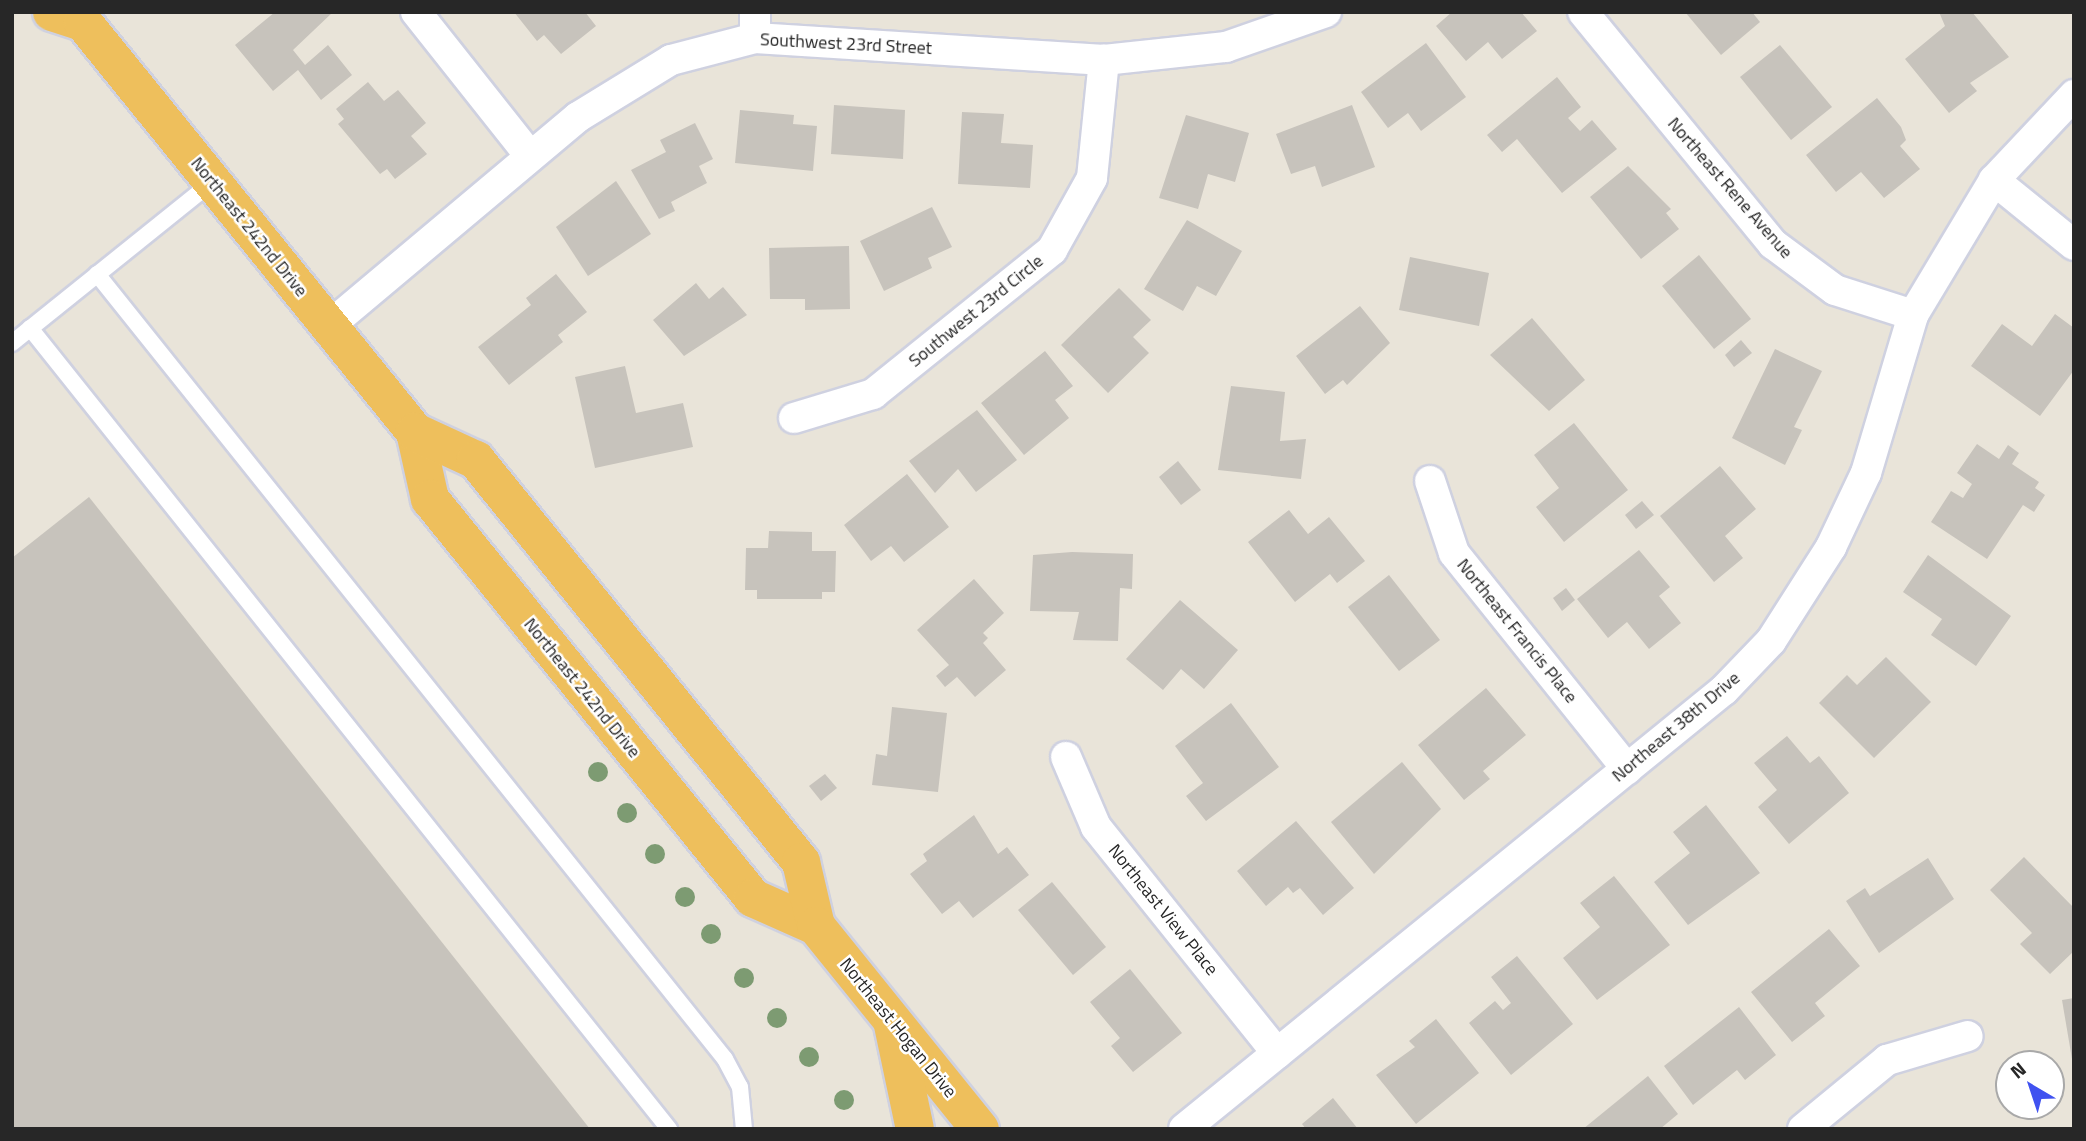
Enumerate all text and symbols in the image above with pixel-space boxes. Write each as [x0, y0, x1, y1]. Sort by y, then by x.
street label: Southwest 23rd Street [759, 29, 933, 59]
street label: Northeast Rene Avenue [1663, 113, 1797, 263]
street label: Northeast 242nd Drive [186, 153, 312, 301]
street label: Southwest 23rd Circle [904, 250, 1048, 372]
street label: Northeast Francis Place [1452, 555, 1582, 707]
street label: Northeast 242nd Drive [519, 614, 645, 762]
street label: Northeast 38th Drive [1608, 667, 1744, 787]
street label: Northeast View Place [1104, 840, 1222, 980]
street label: Northeast Hogan Drive [835, 954, 961, 1102]
north arrow [1995, 1050, 2065, 1120]
text: N [2003, 1054, 2032, 1085]

